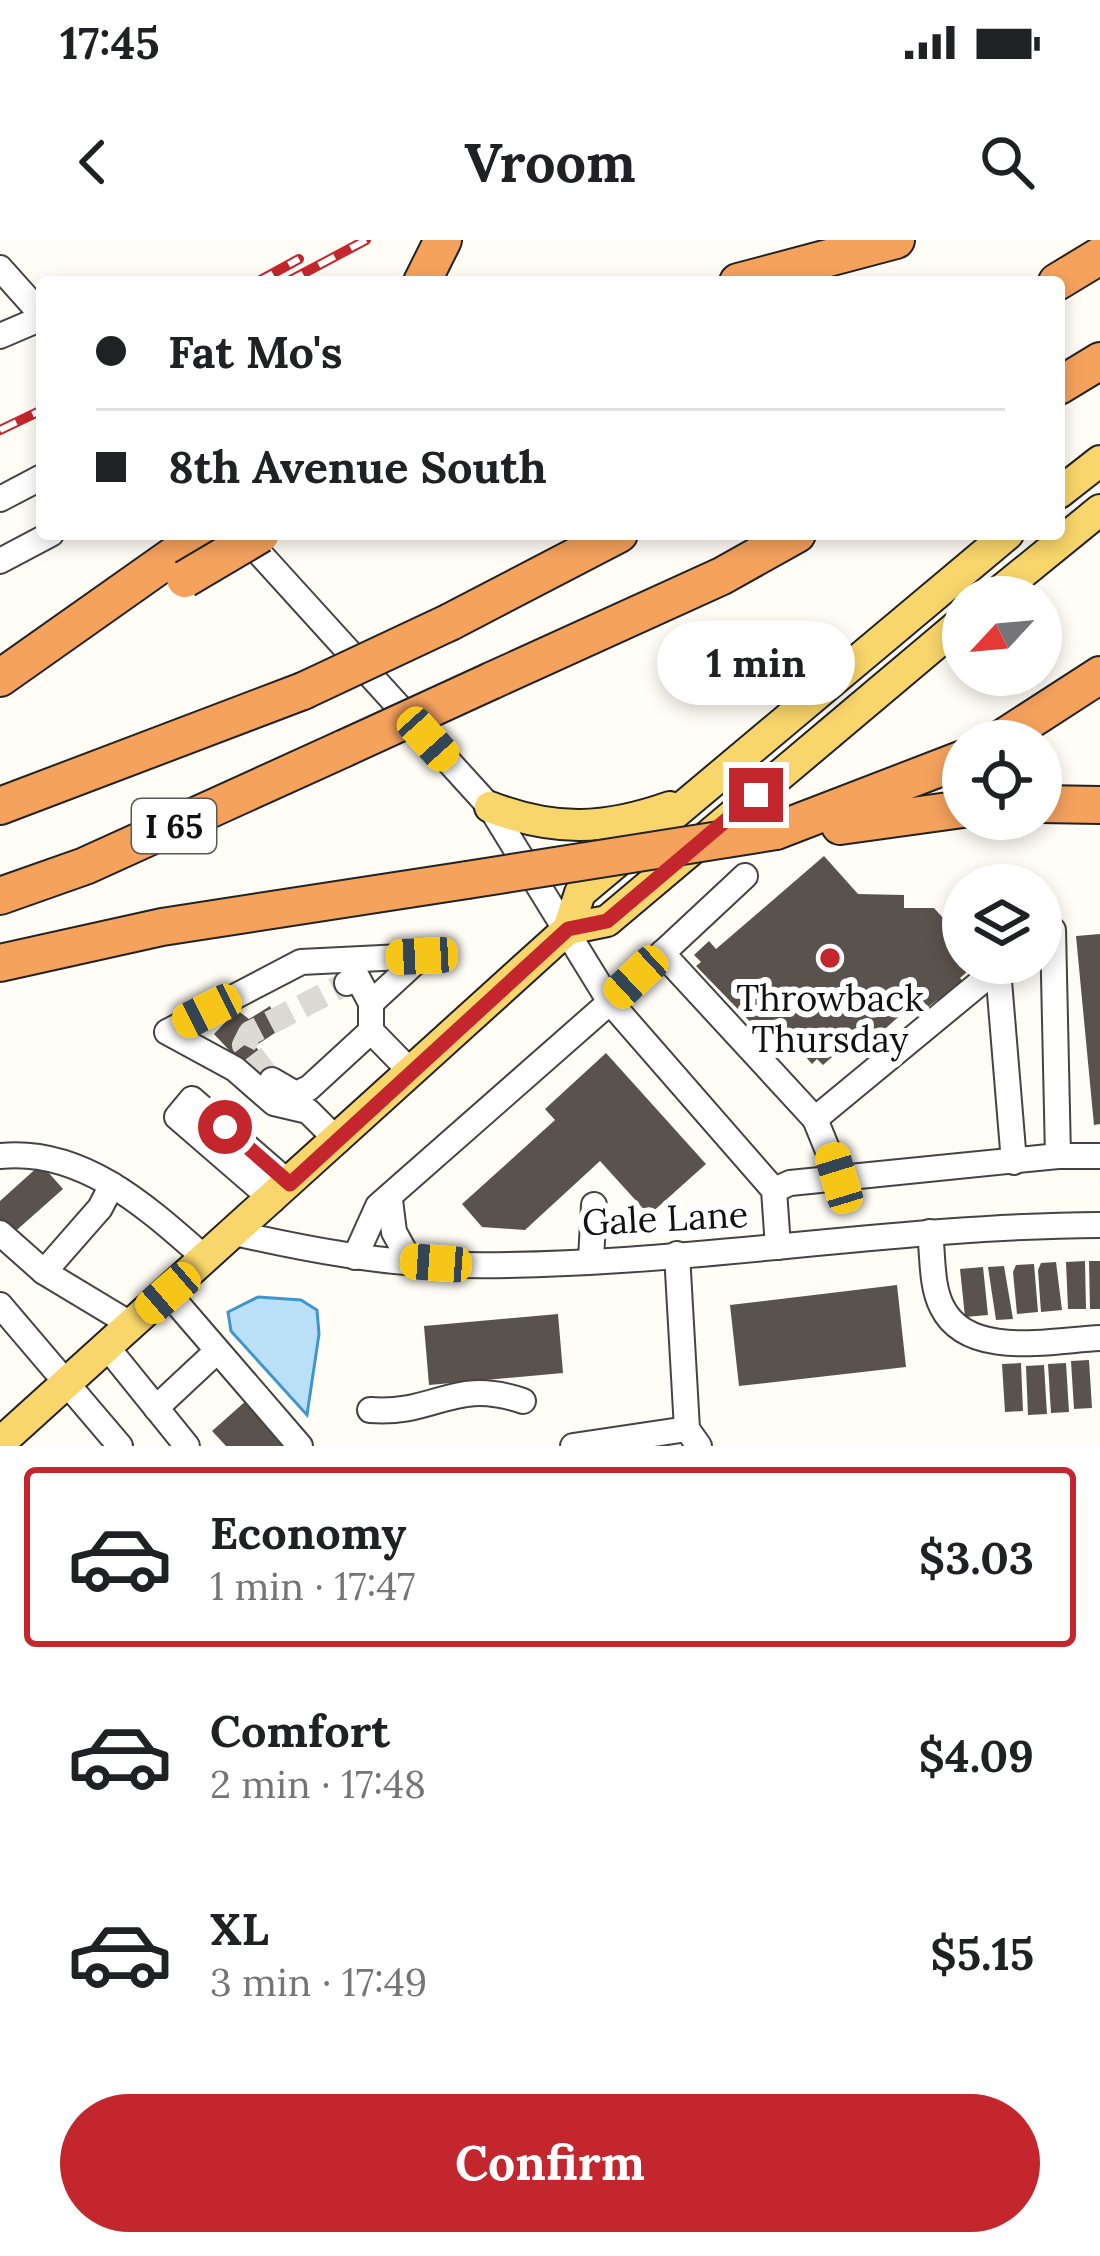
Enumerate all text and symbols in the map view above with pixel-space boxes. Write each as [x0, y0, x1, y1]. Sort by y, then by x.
text: 17:45 [60, 14, 160, 71]
text: Vroom [464, 128, 636, 197]
icon: back [60, 129, 126, 195]
icon: search [974, 129, 1040, 195]
text: Fat Mo's [168, 323, 342, 380]
text: 8th Avenue South [168, 438, 547, 495]
north arrow [942, 576, 1062, 696]
map controls [942, 576, 1062, 984]
callout: 1 min [657, 621, 855, 705]
text: 1 min [706, 638, 806, 688]
car [391, 700, 465, 778]
button: locate [942, 720, 1062, 840]
route end [729, 768, 783, 822]
road number: I 65 [132, 799, 216, 853]
button: layers [942, 864, 1062, 984]
car [385, 936, 459, 976]
car [597, 939, 675, 1015]
marker: Throwback Thursday [817, 945, 843, 971]
place label: Throwback Thursday [736, 975, 924, 1062]
car [167, 979, 247, 1043]
route start [198, 1100, 252, 1154]
car [811, 1138, 867, 1218]
street label: Gale Lane [581, 1191, 749, 1245]
car [399, 1243, 473, 1283]
car [129, 1256, 207, 1330]
icon: car [66, 1503, 174, 1611]
text: Economy [210, 1504, 406, 1561]
text: $3.03 [919, 1529, 1034, 1586]
text: 1 min · 17:47 [210, 1561, 415, 1611]
icon: car [66, 1701, 174, 1809]
text: Comfort [210, 1702, 390, 1759]
text: $4.09 [919, 1727, 1034, 1784]
text: 2 min · 17:48 [210, 1759, 426, 1809]
icon: car [66, 1899, 174, 2007]
text: XL [210, 1900, 269, 1957]
text: $5.15 [930, 1925, 1034, 1982]
text: 3 min · 17:49 [210, 1957, 427, 2007]
button: Confirm [60, 2094, 1040, 2232]

